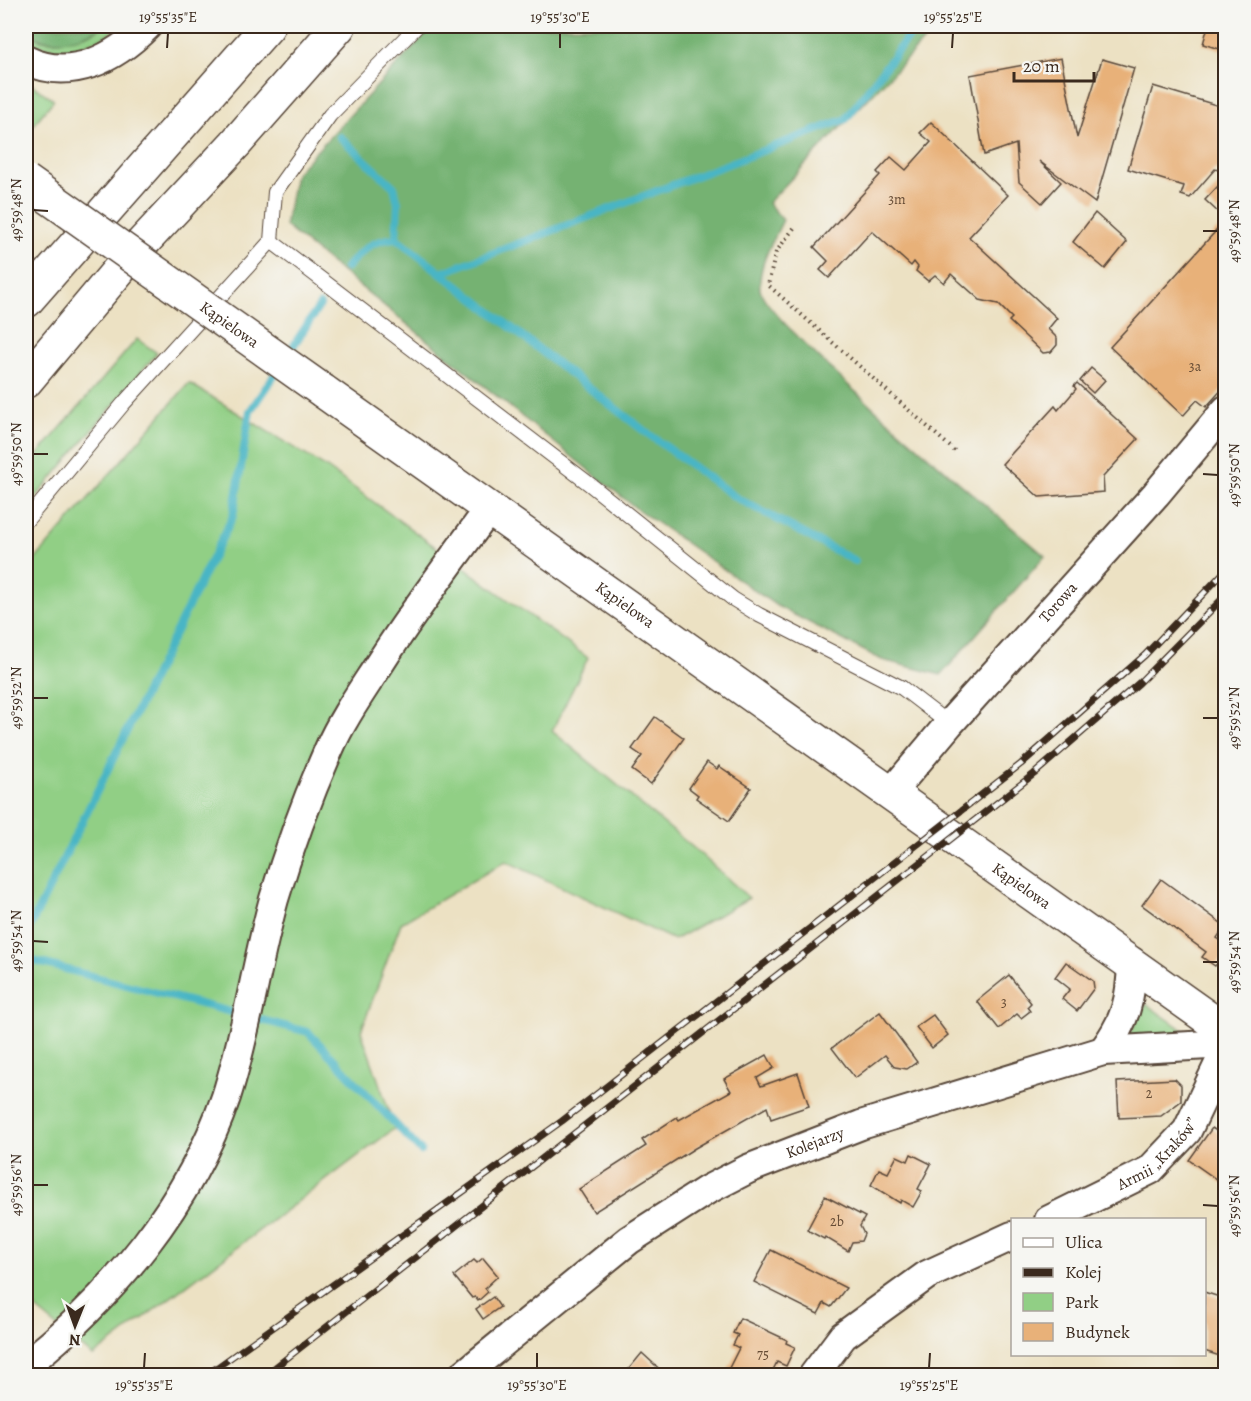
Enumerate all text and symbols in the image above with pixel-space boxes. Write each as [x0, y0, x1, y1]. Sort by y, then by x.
text: 19°55'35"E [139, 7, 197, 27]
text: 19°55'30"E [530, 7, 590, 27]
text: 19°55'25"E [924, 7, 982, 27]
scale bar [1014, 45, 1094, 83]
text: 20 m [1023, 54, 1060, 78]
text: 49°59'48"N [6, 178, 26, 242]
house number: 3m [888, 190, 906, 209]
text: 49°59'48"N [1224, 199, 1244, 263]
street label: Kąpielowa [195, 296, 264, 354]
house number: 3a [1189, 357, 1202, 376]
text: 49°59'50"N [6, 422, 26, 486]
text: 49°59'50"N [1224, 443, 1244, 507]
street label: Kąpielowa [591, 576, 659, 634]
street label: Torowa [1034, 577, 1083, 628]
text: 49°59'52"N [6, 666, 26, 729]
text: 49°59'52"N [1224, 686, 1244, 749]
street label: Kąpielowa [987, 857, 1056, 915]
text: 49°59'54"N [6, 910, 26, 972]
text: 49°59'54"N [1224, 931, 1244, 993]
house number: 3 [1001, 993, 1007, 1012]
house number: 2 [1146, 1084, 1153, 1103]
street label: Armii „Kraków” [1113, 1114, 1203, 1196]
street label: Kolejarzy [783, 1121, 848, 1164]
text: 49°59'56"N [6, 1153, 26, 1216]
text: 49°59'56"N [1224, 1174, 1244, 1237]
house number: 2b [830, 1212, 844, 1231]
legend [1011, 1218, 1206, 1356]
text: Ulica [1065, 1230, 1103, 1254]
text: Kolej [1065, 1260, 1102, 1284]
text: Park [1065, 1290, 1099, 1314]
north arrow [45, 1296, 105, 1356]
text: Budynek [1065, 1320, 1130, 1344]
text: N [68, 1329, 81, 1351]
house number: 75 [757, 1345, 769, 1364]
text: 19°55'35"E [115, 1375, 173, 1395]
text: 19°55'30"E [507, 1375, 567, 1395]
text: 19°55'25"E [900, 1375, 958, 1395]

